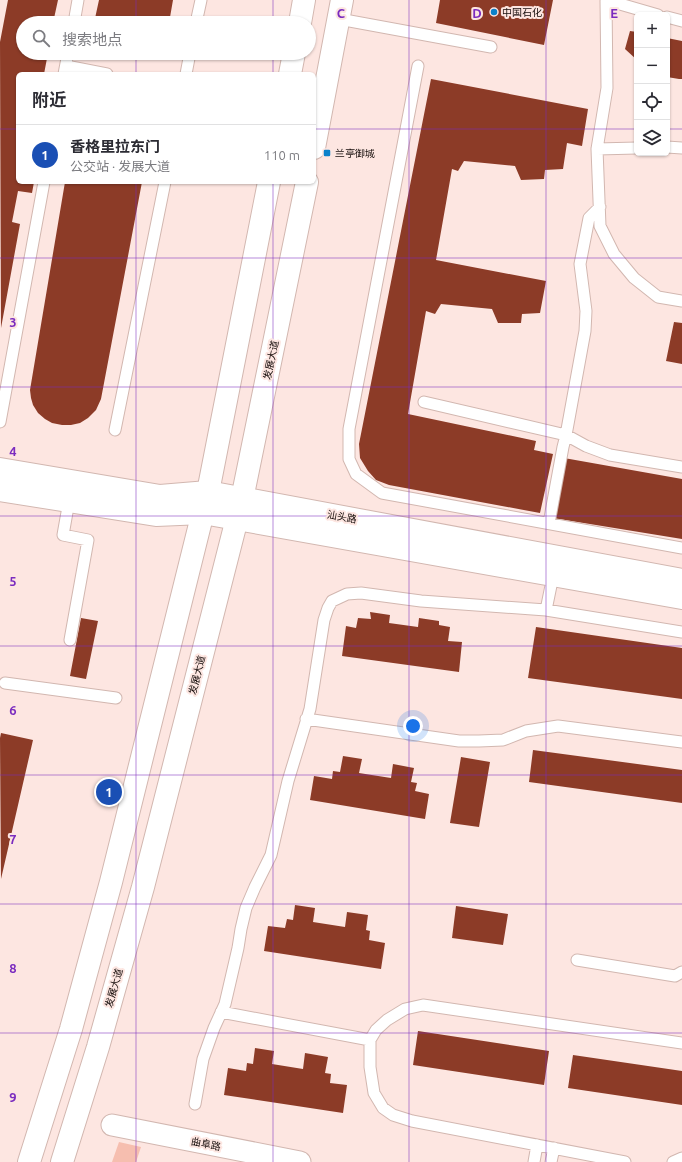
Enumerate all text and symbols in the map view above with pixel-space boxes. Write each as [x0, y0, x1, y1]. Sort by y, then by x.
text: C [337, 6, 346, 20]
text: D [472, 6, 482, 20]
text: E [610, 6, 618, 20]
marker: 中国石化 [489, 7, 499, 17]
place label: 中国石化 [502, 7, 542, 18]
map controls [634, 12, 670, 156]
button: + [634, 12, 670, 48]
search box [16, 16, 316, 60]
icon: search [30, 27, 52, 49]
text: 搜索地点 [62, 31, 122, 48]
button: − [634, 48, 670, 84]
button: locate [634, 84, 670, 120]
text: 附近 [32, 90, 66, 109]
button: layers [634, 120, 670, 156]
text: 香格里拉东门 [70, 138, 160, 155]
text: 1 [41, 148, 49, 162]
text: 110 m [264, 148, 300, 162]
marker: 兰亭御城 [322, 148, 332, 158]
place label: 兰亭御城 [335, 148, 375, 159]
text: 公交站 · 发展大道 [70, 159, 170, 173]
text: 3 [9, 315, 17, 329]
street label: 发展大道 [261, 339, 281, 381]
text: 4 [9, 444, 17, 458]
street label: 汕头路 [326, 509, 358, 525]
text: 5 [9, 574, 17, 588]
street label: 发展大道 [187, 654, 207, 696]
text: 6 [9, 703, 17, 717]
your location [403, 716, 423, 736]
pin: 1 [96, 777, 122, 807]
text: 7 [9, 832, 17, 846]
text: 8 [9, 961, 17, 975]
street label: 发展大道 [103, 967, 125, 1009]
text: 9 [9, 1090, 17, 1104]
street label: 曲阜路 [190, 1136, 222, 1152]

